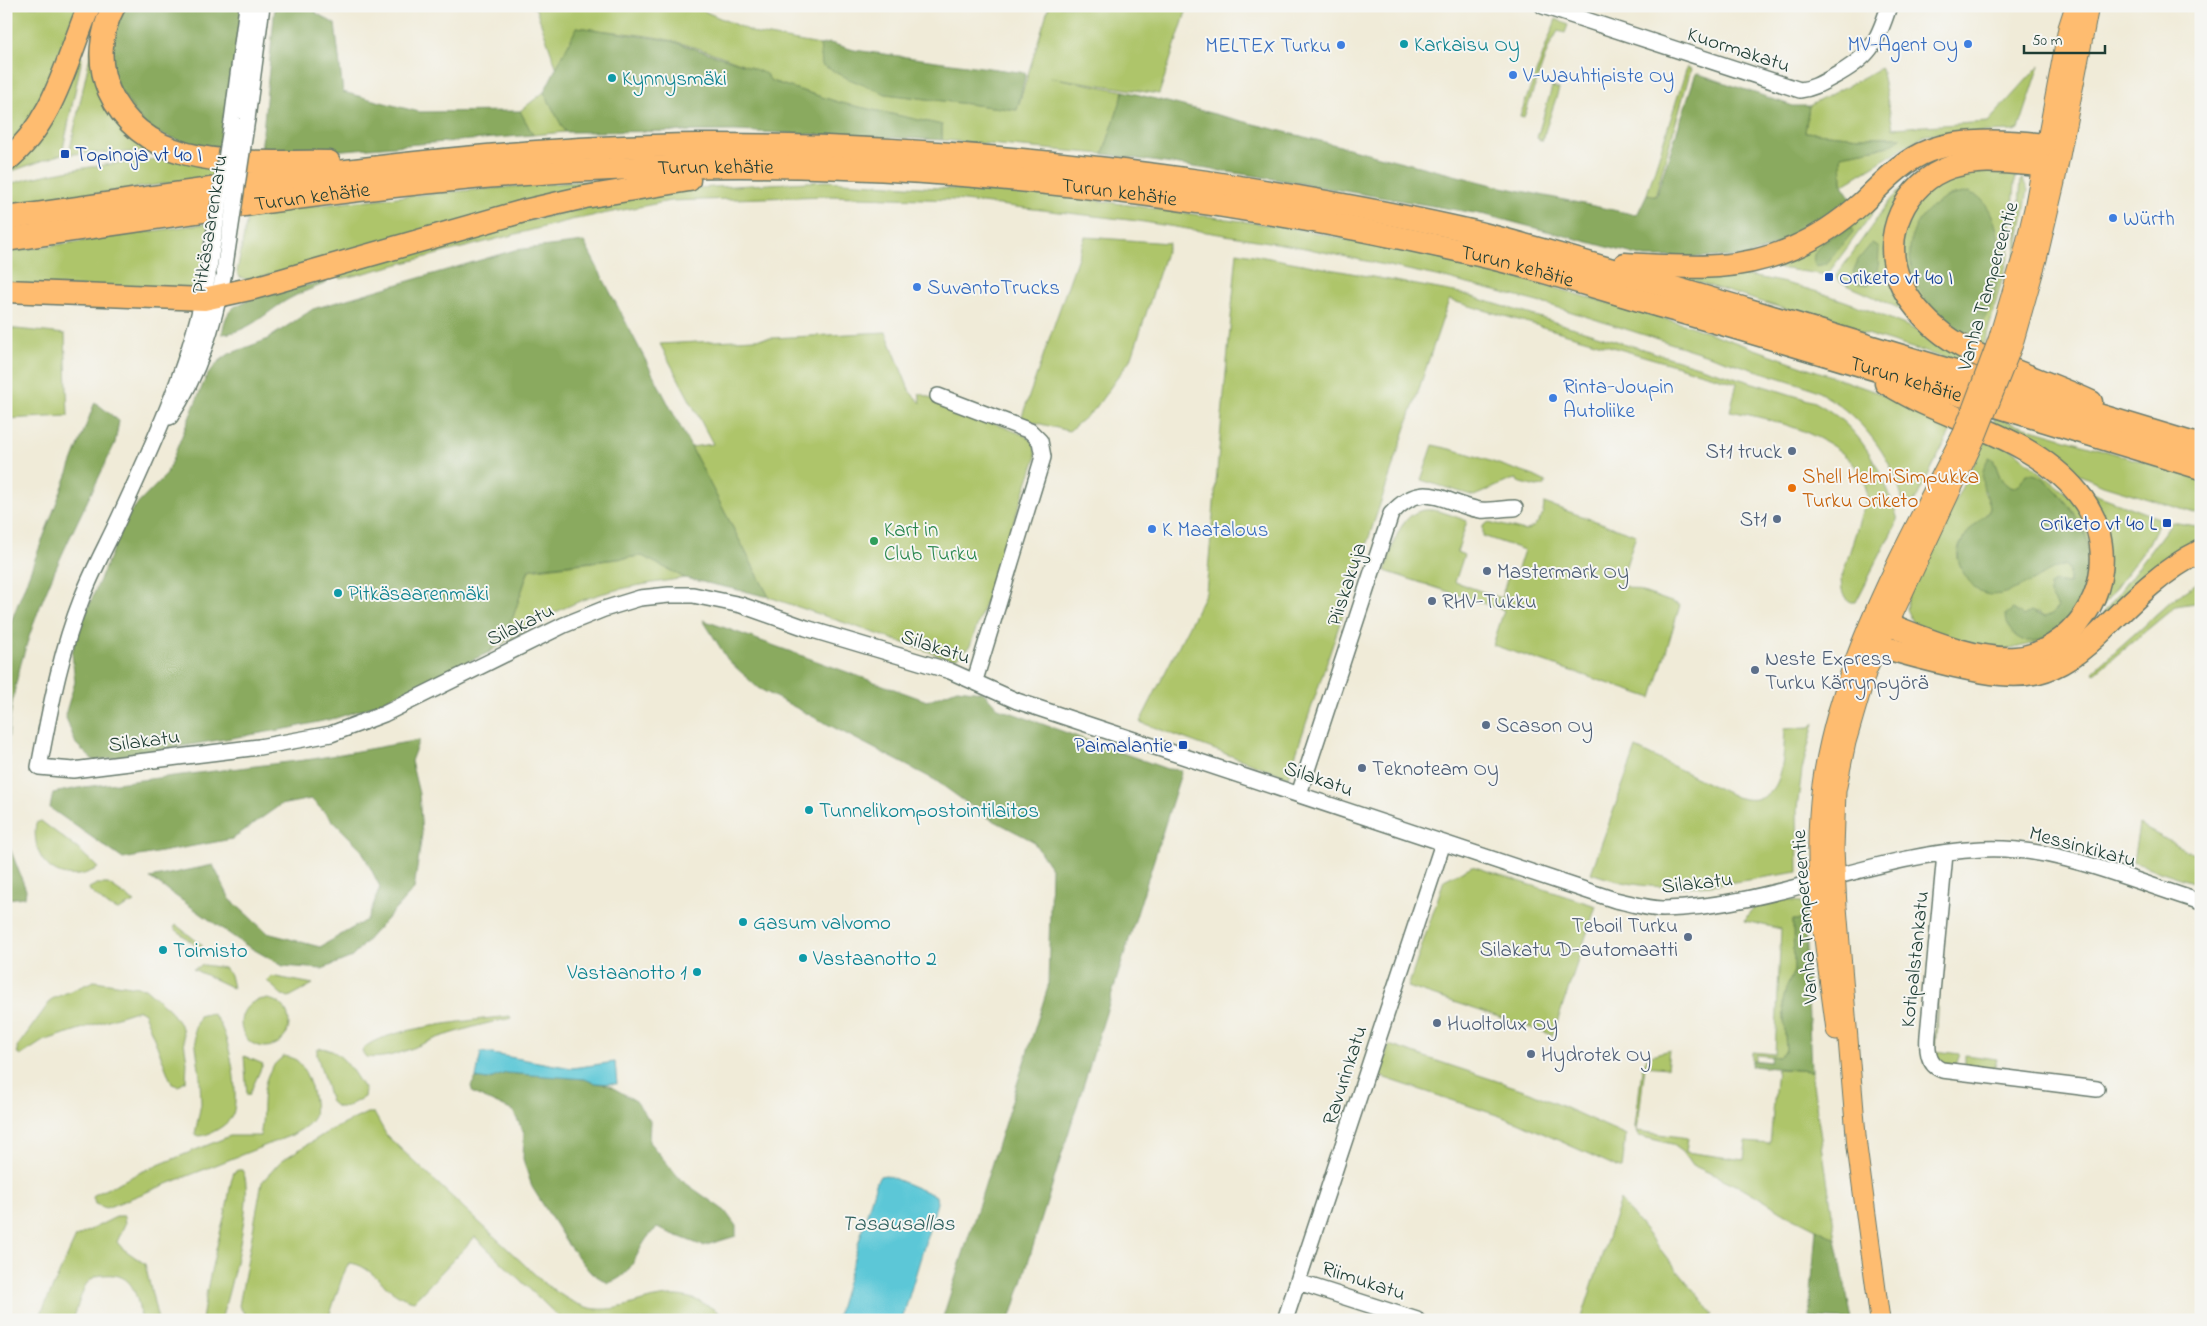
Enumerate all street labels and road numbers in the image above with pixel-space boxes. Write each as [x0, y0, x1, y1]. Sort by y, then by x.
street label: Kuormakatu [1683, 20, 1794, 82]
street label: Pitkäsaarenkatu [185, 152, 237, 296]
street label: Turun kehätie [657, 153, 774, 184]
street label: Turun kehätie [1060, 171, 1179, 216]
street label: Turun kehätie [252, 176, 372, 221]
street label: Vanha Tampereentie [1950, 198, 2028, 376]
street label: Turun kehätie [1457, 238, 1578, 297]
street label: Turun kehätie [1846, 349, 1966, 412]
street label: Piiskakuja [1320, 539, 1376, 630]
street label: Silakatu [482, 597, 560, 655]
street label: Silakatu [897, 623, 974, 673]
street label: Silakatu [107, 723, 182, 761]
street label: Silakatu [1280, 754, 1357, 806]
street label: Messinkikatu [2025, 819, 2140, 877]
street label: Vanha Tampereentie [1785, 828, 1827, 1006]
street label: Silakatu [1660, 865, 1734, 903]
street label: Kotipalstankatu [1894, 889, 1938, 1029]
street label: Ravurinkatu [1316, 1022, 1376, 1129]
street label: Riimukatu [1317, 1254, 1409, 1310]

